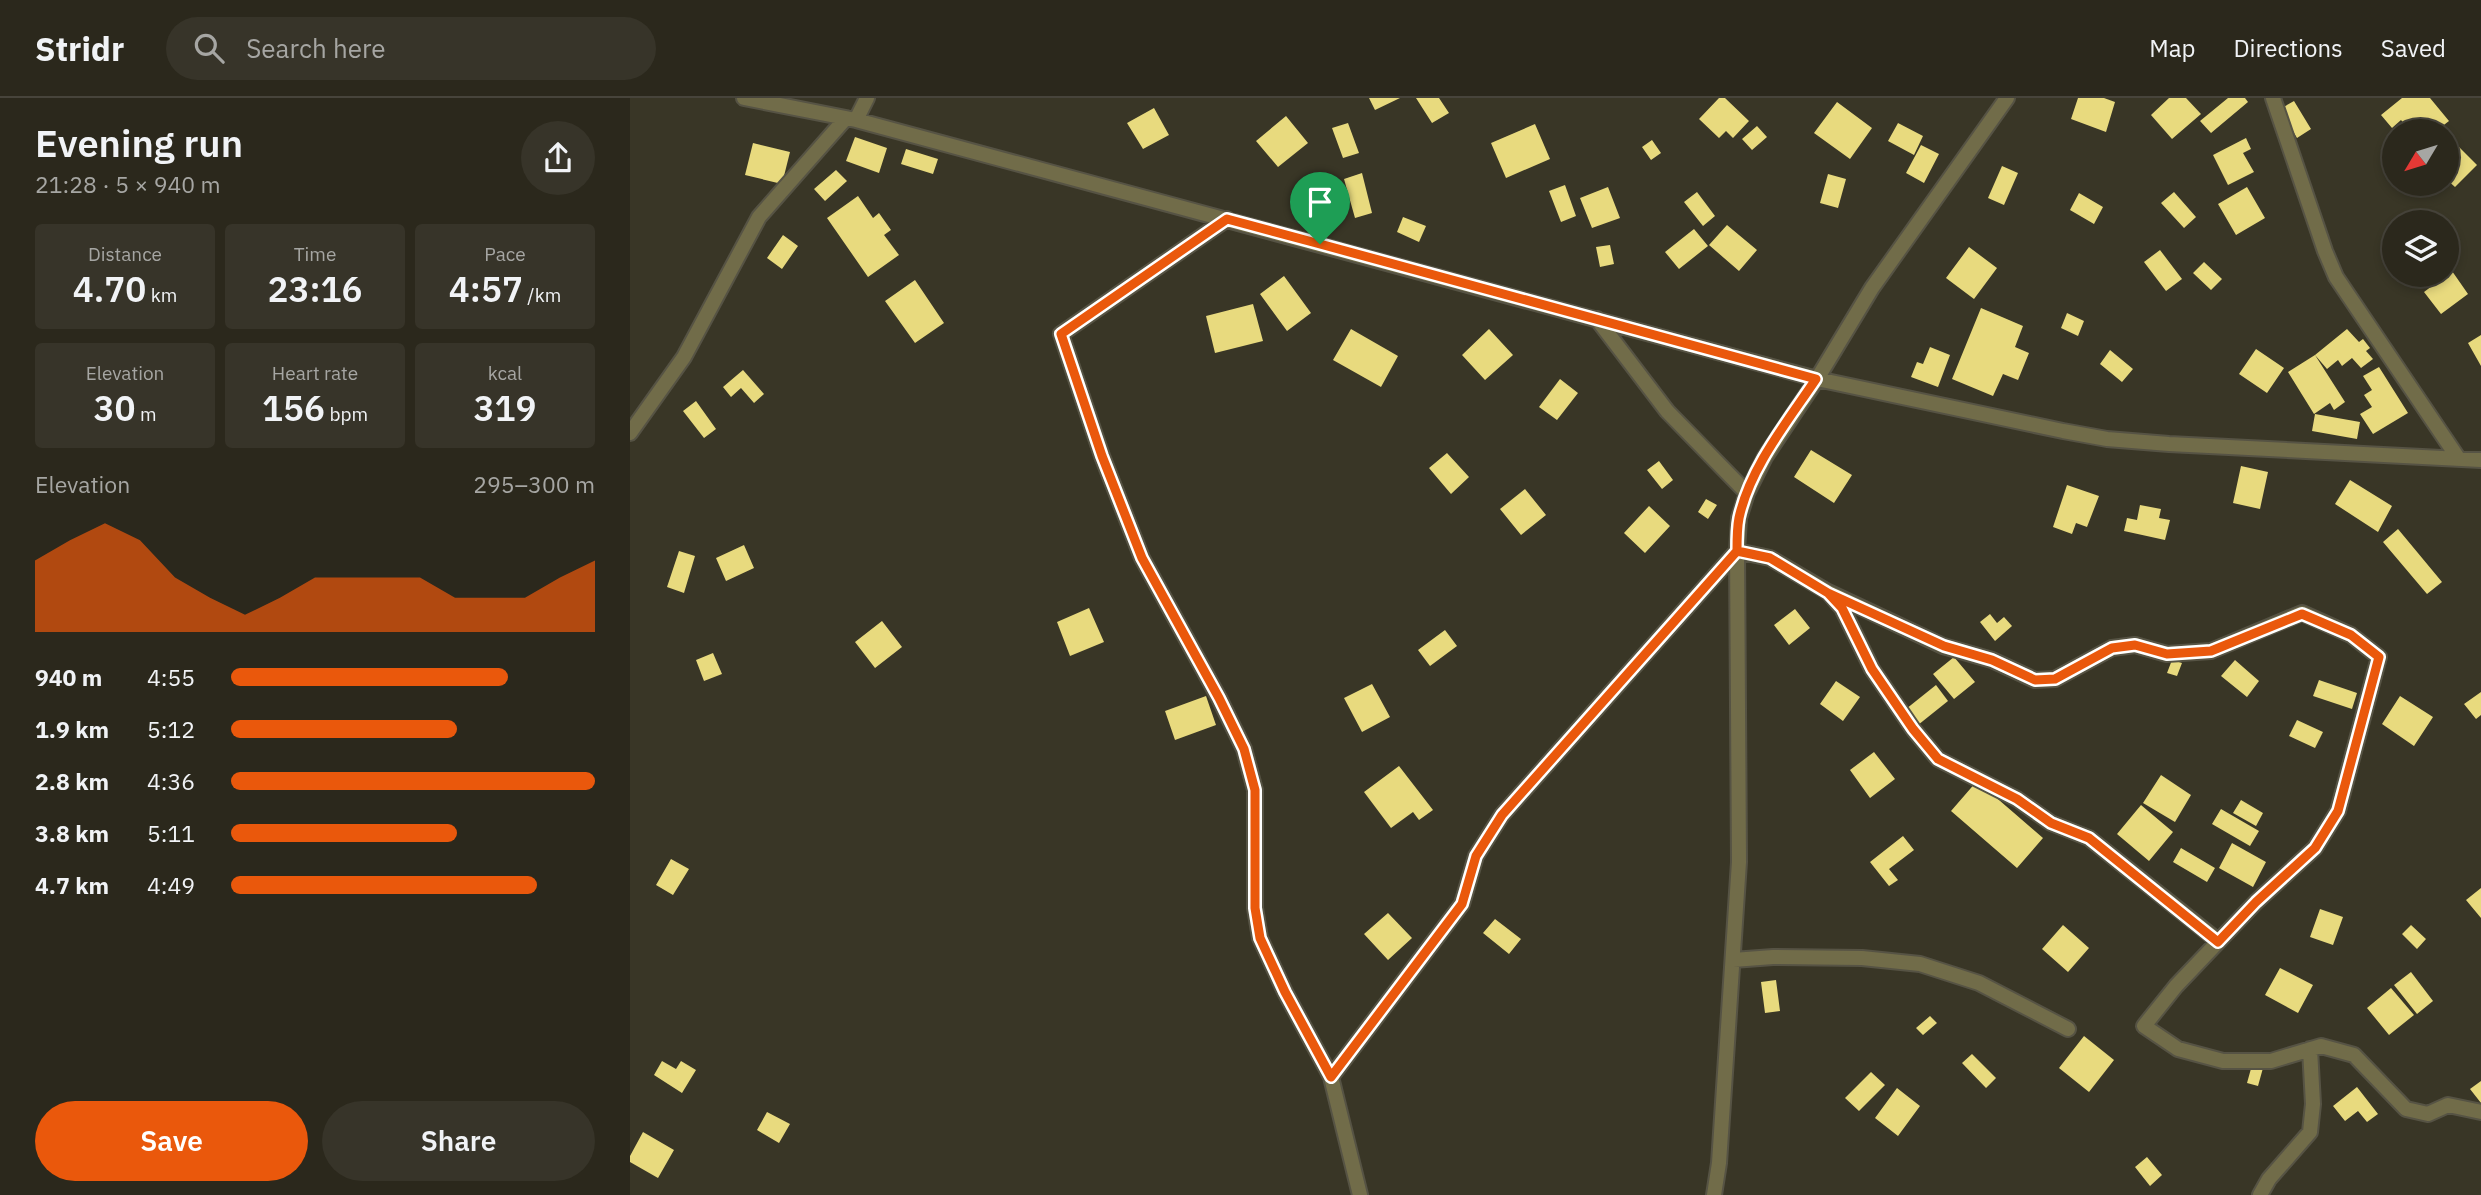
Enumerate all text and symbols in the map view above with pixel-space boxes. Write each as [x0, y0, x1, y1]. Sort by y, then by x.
search box [166, 17, 656, 80]
text: Stridr [35, 27, 124, 70]
icon: search [190, 29, 228, 67]
text: Search here [246, 31, 386, 65]
text: Map [2149, 32, 2195, 64]
text: Directions [2233, 32, 2343, 64]
text: Saved [2381, 32, 2446, 64]
text: Evening run [35, 118, 243, 167]
north arrow [2382, 119, 2459, 196]
map controls [2382, 119, 2459, 287]
button: share [521, 121, 595, 195]
text: 21:28 · 5 × 940 m [35, 169, 221, 199]
pin [1290, 172, 1350, 244]
icon: arrive [1301, 183, 1339, 221]
button: layers [2382, 210, 2459, 287]
text: Distance [88, 242, 162, 266]
text: Time [294, 242, 336, 266]
text: Pace [484, 242, 526, 266]
text: 4.70 [73, 266, 146, 312]
text: 23:16 [267, 266, 363, 312]
text: 4:57 [449, 266, 523, 312]
text: km [146, 283, 177, 307]
text: /km [523, 283, 561, 307]
text: Elevation [86, 361, 164, 385]
text: Heart rate [272, 361, 358, 385]
text: kcal [488, 361, 522, 385]
text: 30 [93, 385, 135, 431]
text: 156 [262, 385, 325, 431]
text: 319 [473, 385, 537, 431]
text: m [135, 402, 157, 426]
text: bpm [325, 402, 368, 426]
text: Elevation [35, 469, 130, 499]
text: 295–300 m [473, 469, 595, 499]
text: 940 m [35, 662, 102, 692]
text: 4:55 [147, 662, 195, 692]
text: 1.9 km [35, 714, 109, 744]
text: 5:12 [147, 714, 195, 744]
text: 2.8 km [35, 766, 109, 796]
text: 4:36 [147, 766, 195, 796]
text: 3.8 km [35, 818, 109, 848]
text: 5:11 [147, 818, 195, 848]
text: 4.7 km [35, 870, 109, 900]
text: 4:49 [147, 870, 195, 900]
button: Save [35, 1101, 308, 1181]
button: Share [322, 1101, 595, 1181]

